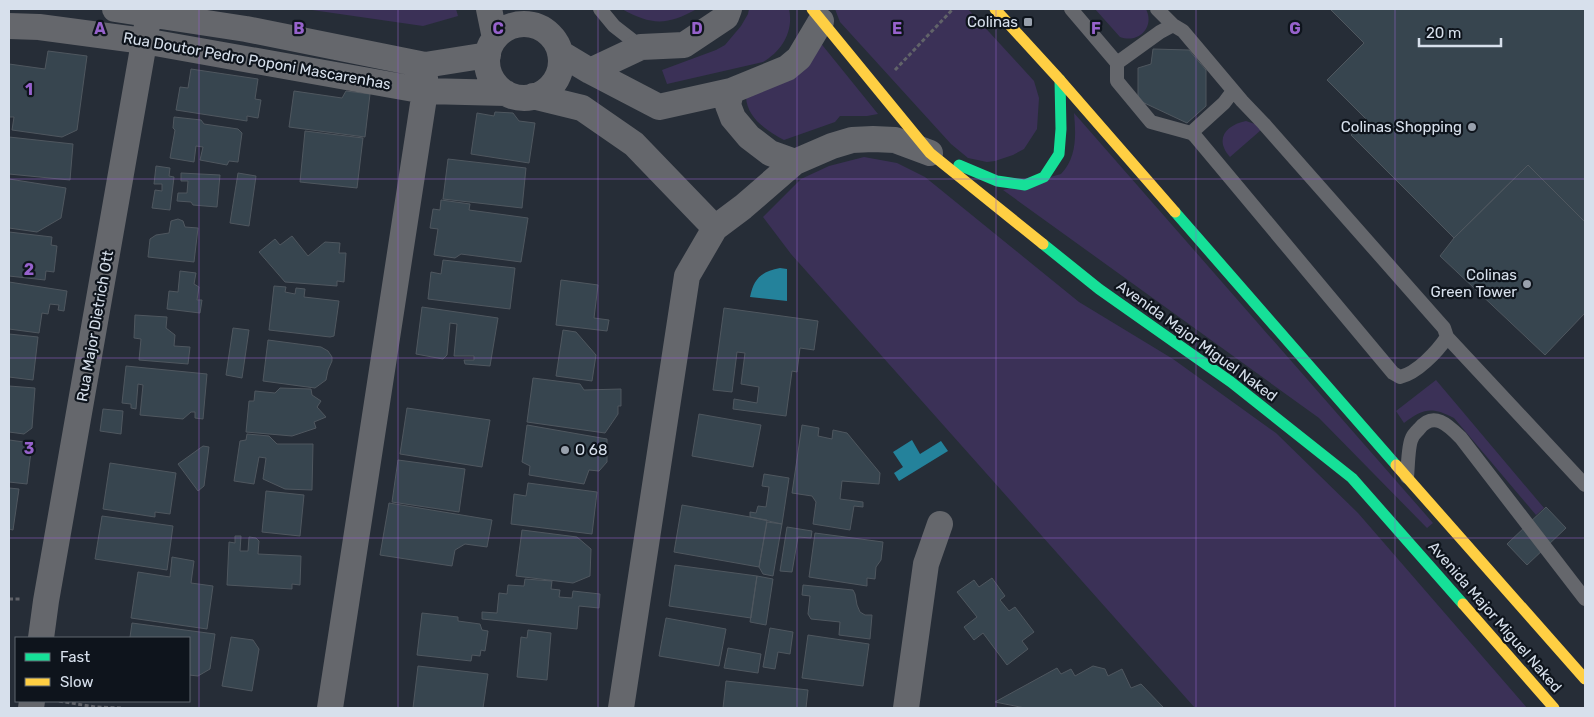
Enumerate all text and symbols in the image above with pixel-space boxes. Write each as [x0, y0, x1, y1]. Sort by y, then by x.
place label: Colinas [967, 13, 1018, 31]
scale bar [1419, 15, 1502, 47]
marker: Colinas [1022, 16, 1034, 28]
text: A [94, 19, 106, 38]
text: B [293, 19, 305, 38]
text: C [492, 19, 504, 38]
text: D [691, 19, 703, 38]
text: E [892, 19, 902, 38]
text: F [1091, 19, 1101, 38]
text: G [1289, 19, 1301, 38]
text: 20 m [1426, 24, 1461, 42]
street label: Rua Doutor Pedro Poponi Mascarenhas [122, 29, 393, 94]
text: 1 [25, 80, 33, 99]
place label: Colinas Shopping [1341, 118, 1462, 136]
marker: Colinas Shopping [1466, 121, 1478, 133]
street label: Rua Major Dietrich Ott [73, 249, 117, 403]
text: 2 [24, 260, 34, 279]
place label: Colinas Green Tower [1430, 266, 1517, 301]
street label: Avenida Major Miguel Naked [1113, 277, 1281, 405]
marker: Colinas Green Tower [1521, 278, 1533, 290]
text: 3 [24, 439, 34, 458]
place label: O 68 [575, 441, 607, 459]
marker: O 68 [559, 444, 571, 456]
street label: Avenida Major Miguel Naked [1425, 538, 1565, 696]
legend [15, 637, 190, 702]
text: Fast [60, 648, 90, 666]
text: Slow [60, 673, 93, 691]

